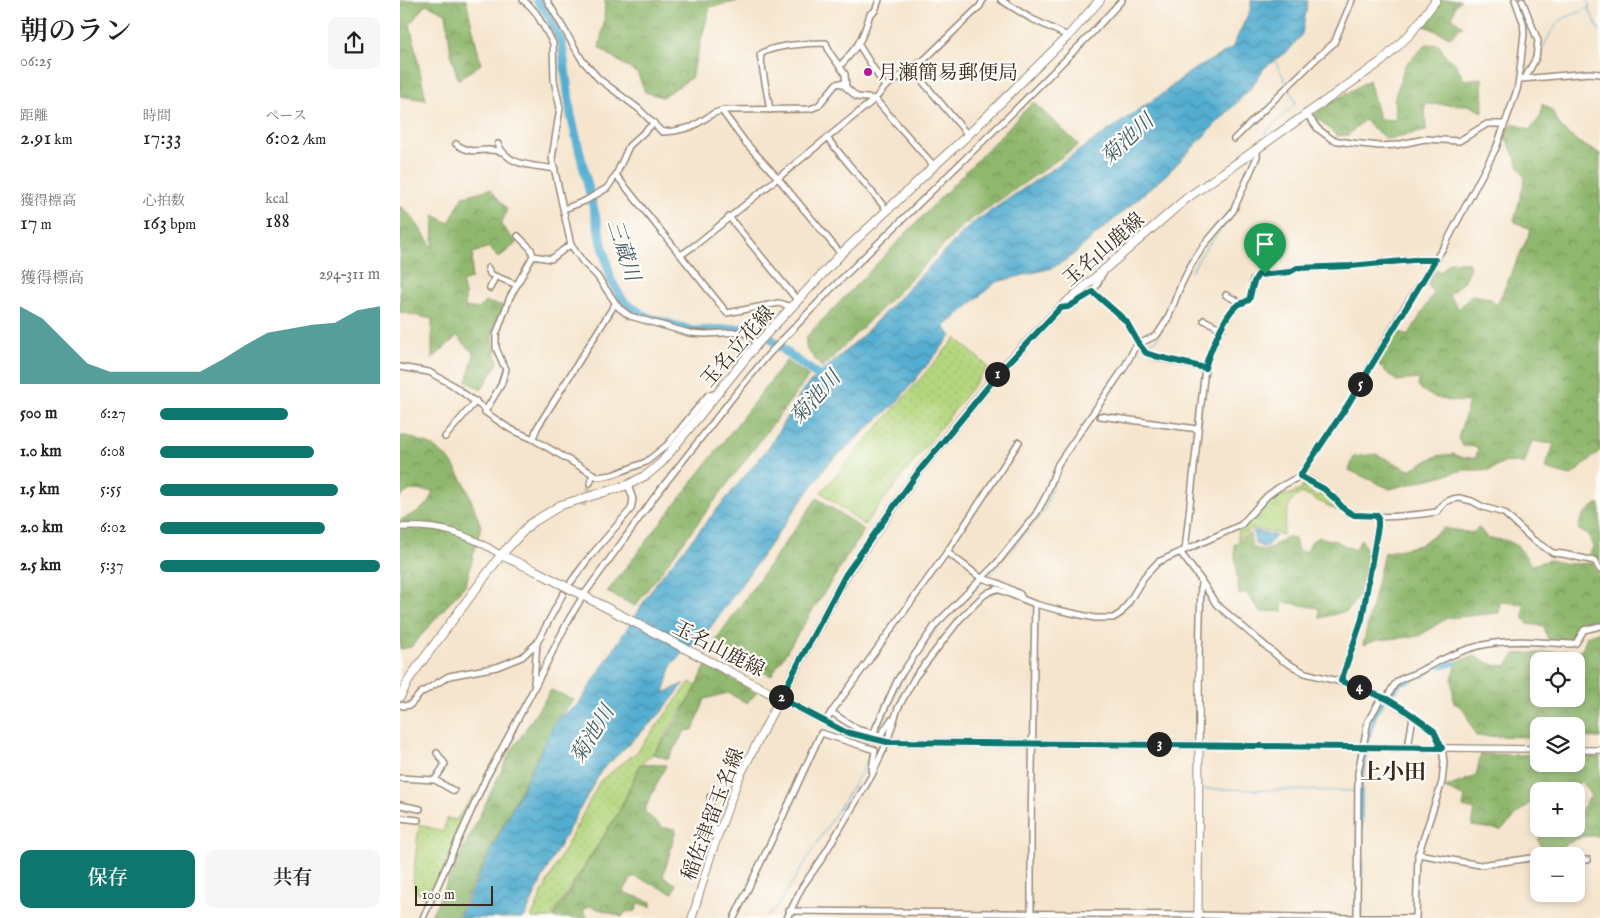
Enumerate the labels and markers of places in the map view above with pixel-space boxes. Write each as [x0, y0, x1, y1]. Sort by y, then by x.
place label: 月瀬簡易郵便局 [878, 61, 1018, 86]
marker: 月瀬簡易郵便局 [862, 66, 874, 78]
pin [1244, 223, 1286, 274]
pin: 1 [984, 362, 1010, 386]
pin: 5 [1348, 372, 1372, 396]
pin: 4 [1346, 674, 1372, 700]
pin: 2 [768, 684, 794, 710]
pin: 3 [1146, 732, 1172, 756]

